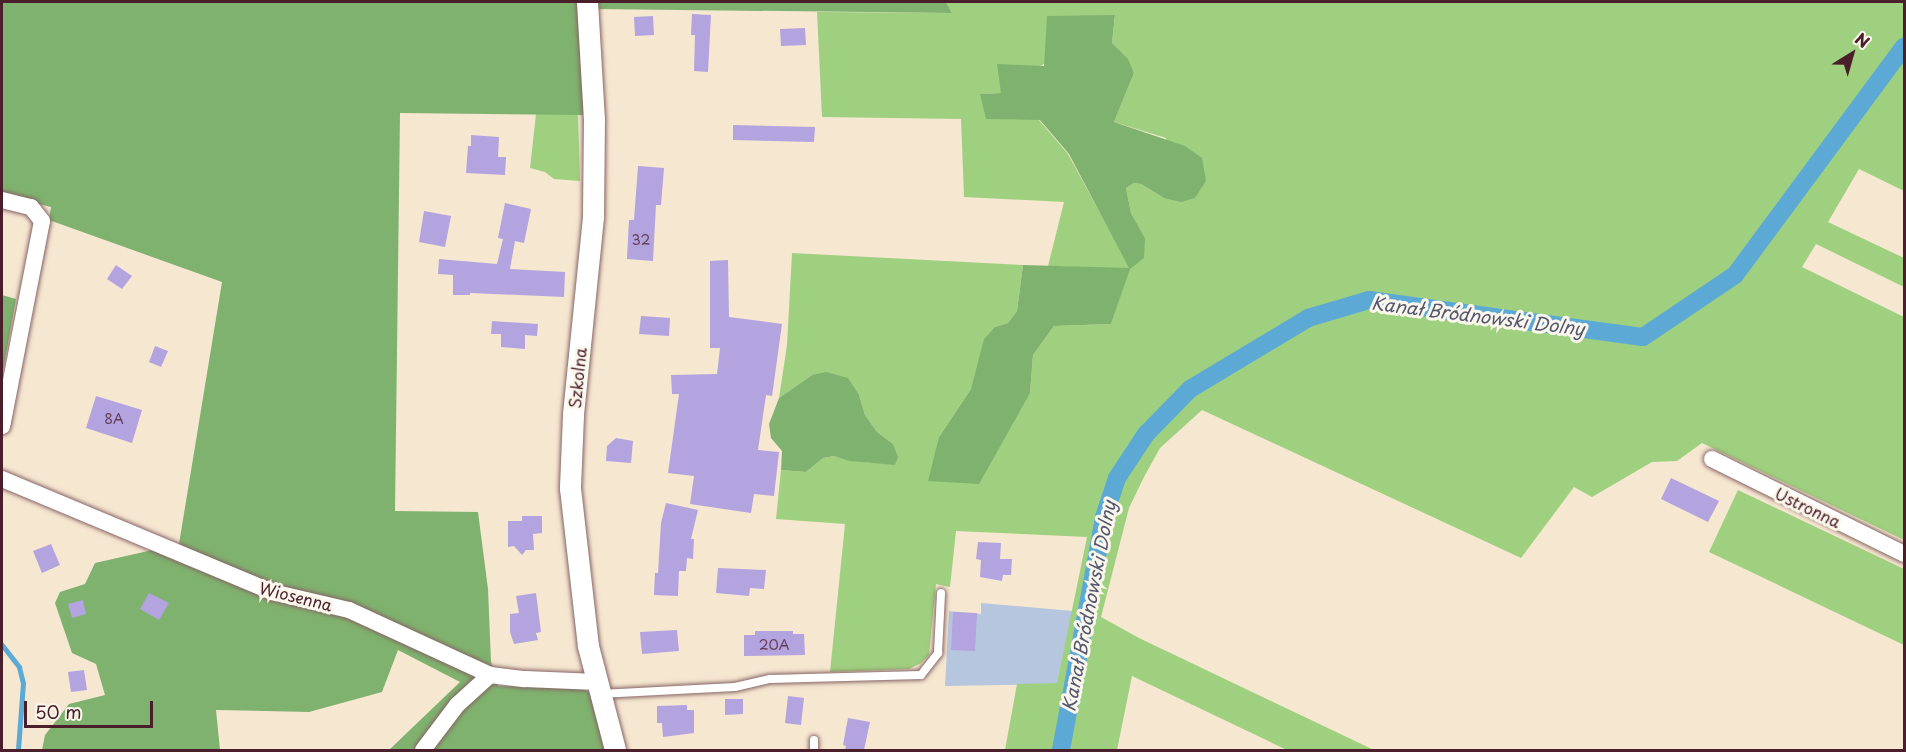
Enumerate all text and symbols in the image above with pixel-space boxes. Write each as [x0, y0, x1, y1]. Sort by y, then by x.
north arrow [1822, 24, 1882, 84]
text: N [1851, 26, 1875, 53]
house number: 32 [632, 232, 650, 248]
water label: Kanał Bródnowski Dolny [1370, 292, 1586, 340]
street label: Szkolna [564, 347, 590, 409]
house number: 8A [104, 411, 124, 427]
street label: Ustronna [1772, 483, 1844, 531]
water label: Kanał Bródnowski Dolny [1058, 499, 1120, 713]
street label: Wiosenna [258, 578, 334, 614]
house number: 20A [759, 637, 789, 653]
scale bar [27, 689, 156, 727]
text: 50 m [35, 698, 82, 725]

